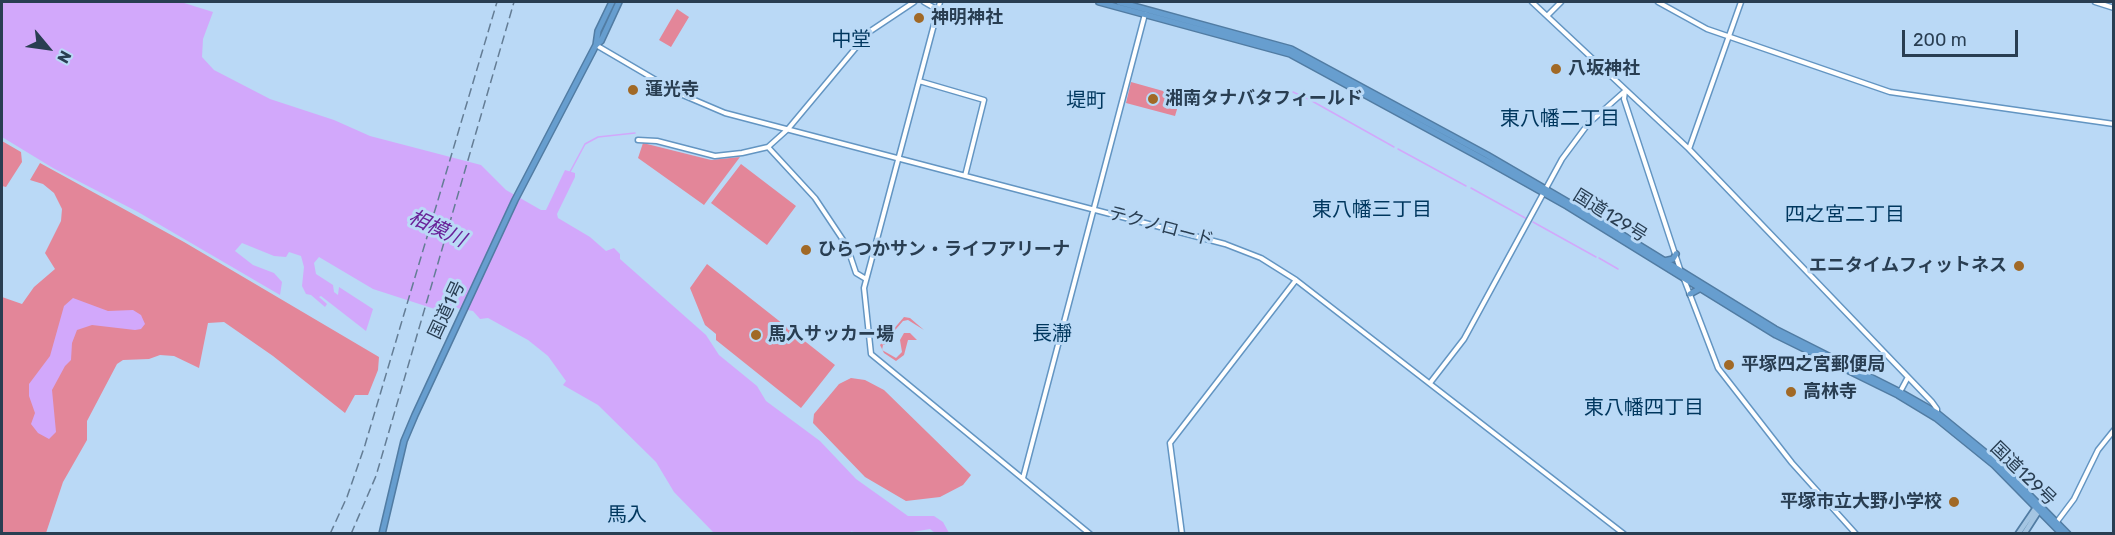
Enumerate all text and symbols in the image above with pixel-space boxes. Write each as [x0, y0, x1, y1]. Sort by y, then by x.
place label: 神明神社 [931, 7, 1003, 29]
marker: 神明神社 [912, 11, 926, 25]
north arrow [18, 18, 78, 78]
scale bar [1905, 18, 2020, 56]
district label: 中堂 [831, 28, 871, 52]
text: 200 m [1913, 29, 1967, 51]
text: N [53, 47, 75, 67]
place label: 八坂神社 [1568, 58, 1640, 80]
marker: 八坂神社 [1549, 62, 1563, 76]
place label: 蓮光寺 [645, 79, 699, 101]
marker: 蓮光寺 [626, 83, 640, 97]
place label: 湘南タナバタフィールド [1165, 88, 1363, 110]
district label: 堤町 [1066, 89, 1106, 113]
marker: 湘南タナバタフィールド [1146, 92, 1160, 106]
district label: 東八幡二丁目 [1500, 107, 1620, 131]
street label: 国道129号 [1569, 185, 1651, 247]
district label: 東八幡三丁目 [1312, 198, 1432, 222]
street label: テクノロード [1106, 203, 1216, 251]
district label: 四之宮二丁目 [1785, 203, 1905, 227]
water label: 相模川 [405, 205, 469, 253]
place label: ひらつかサン・ライフアリーナ [818, 239, 1070, 261]
marker: ひらつかサン・ライフアリーナ [799, 243, 813, 257]
place label: エニタイムフィットネス [1809, 255, 2007, 277]
marker: エニタイムフィットネス [2012, 259, 2026, 273]
street label: 国道1号 [424, 277, 470, 343]
district label: 長瀞 [1032, 322, 1072, 346]
place label: 馬入サッカー場 [768, 324, 894, 346]
marker: 馬入サッカー場 [749, 328, 763, 342]
place label: 平塚四之宮郵便局 [1741, 354, 1885, 376]
marker: 平塚四之宮郵便局 [1722, 358, 1736, 372]
place label: 高林寺 [1803, 381, 1857, 403]
marker: 高林寺 [1784, 385, 1798, 399]
district label: 東八幡四丁目 [1584, 396, 1704, 420]
street label: 国道129号 [1986, 437, 2060, 511]
place label: 平塚市立大野小学校 [1780, 491, 1942, 513]
marker: 平塚市立大野小学校 [1947, 495, 1961, 509]
district label: 馬入 [607, 503, 647, 527]

